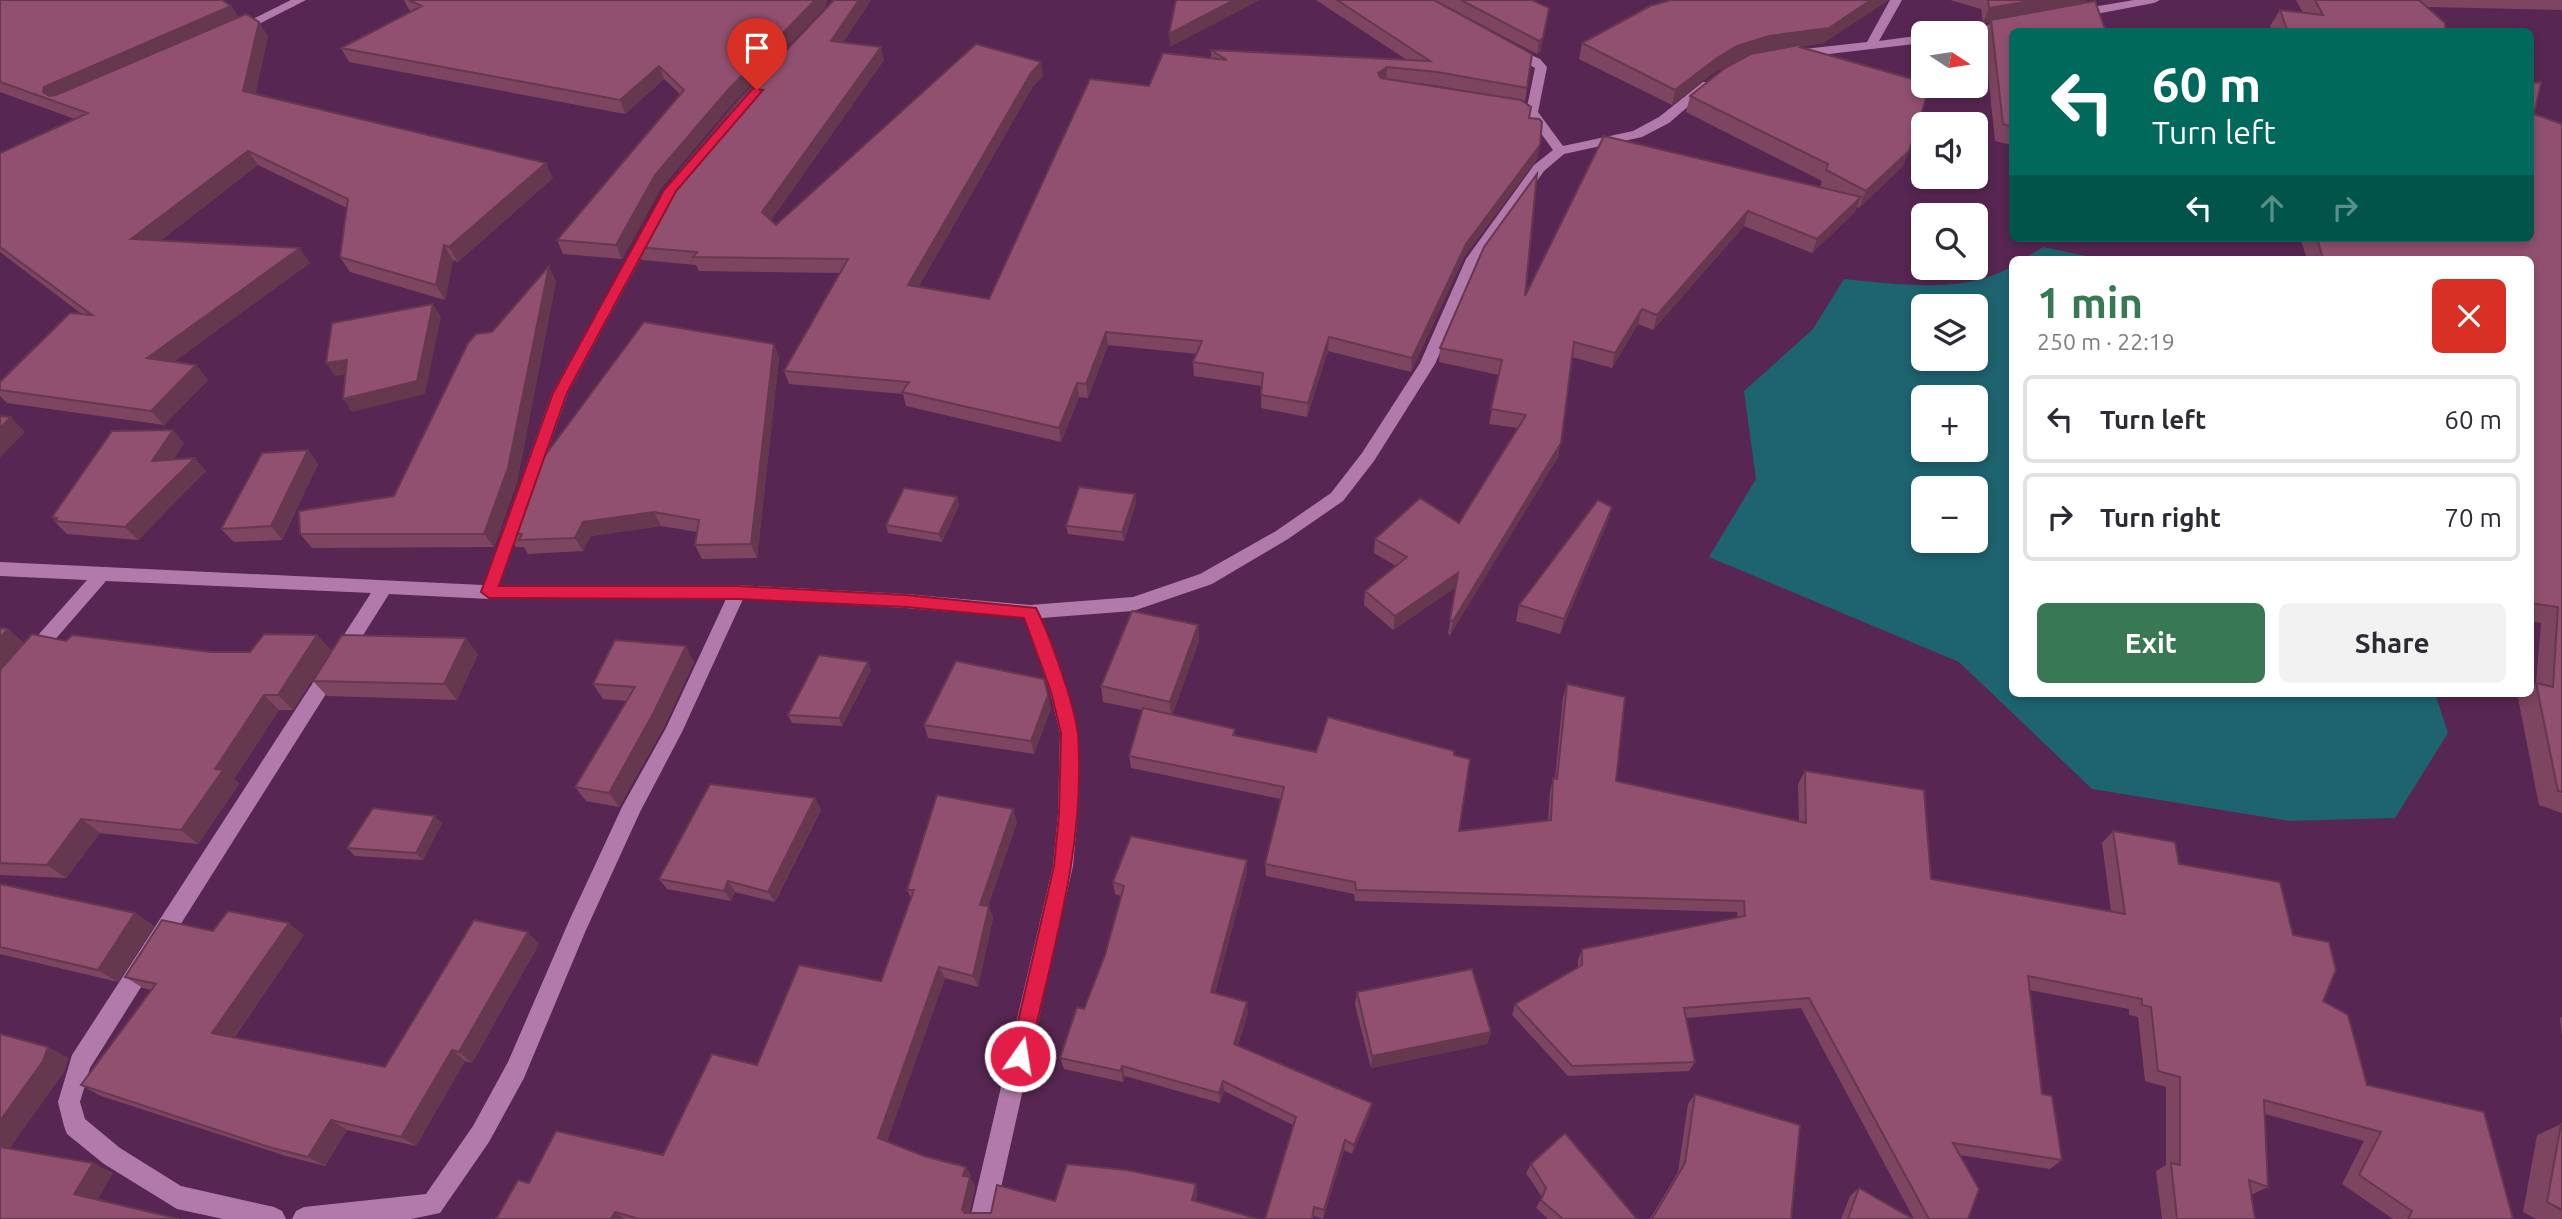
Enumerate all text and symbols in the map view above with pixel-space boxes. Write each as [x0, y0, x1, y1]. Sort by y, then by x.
pin [727, 18, 787, 90]
north arrow [1911, 21, 1988, 98]
map controls [1911, 21, 1988, 553]
icon: arrive [738, 29, 776, 67]
icon: left [2037, 56, 2128, 147]
text: 60 m [2152, 56, 2261, 111]
button: sound [1911, 112, 1988, 189]
text: Turn left [2152, 114, 2276, 150]
icon: left [2180, 189, 2218, 227]
icon: ahead [2253, 189, 2291, 227]
icon: right [2326, 189, 2364, 227]
button: search [1911, 203, 1988, 280]
text: 1 min [2037, 279, 2143, 326]
button: close [2432, 279, 2506, 353]
button: layers [1911, 294, 1988, 371]
text: 250 m · 22:19 [2037, 329, 2175, 354]
button: + [1911, 385, 1988, 462]
icon: left [2041, 400, 2079, 438]
text: Turn left [2100, 405, 2206, 434]
text: 60 m [2444, 405, 2502, 434]
button: − [1911, 476, 1988, 553]
icon: right [2041, 498, 2079, 536]
text: Turn right [2100, 503, 2221, 532]
text: 70 m [2444, 503, 2502, 532]
button: Exit [2037, 603, 2265, 683]
button: Share [2279, 603, 2506, 683]
position arrow [983, 1019, 1057, 1093]

